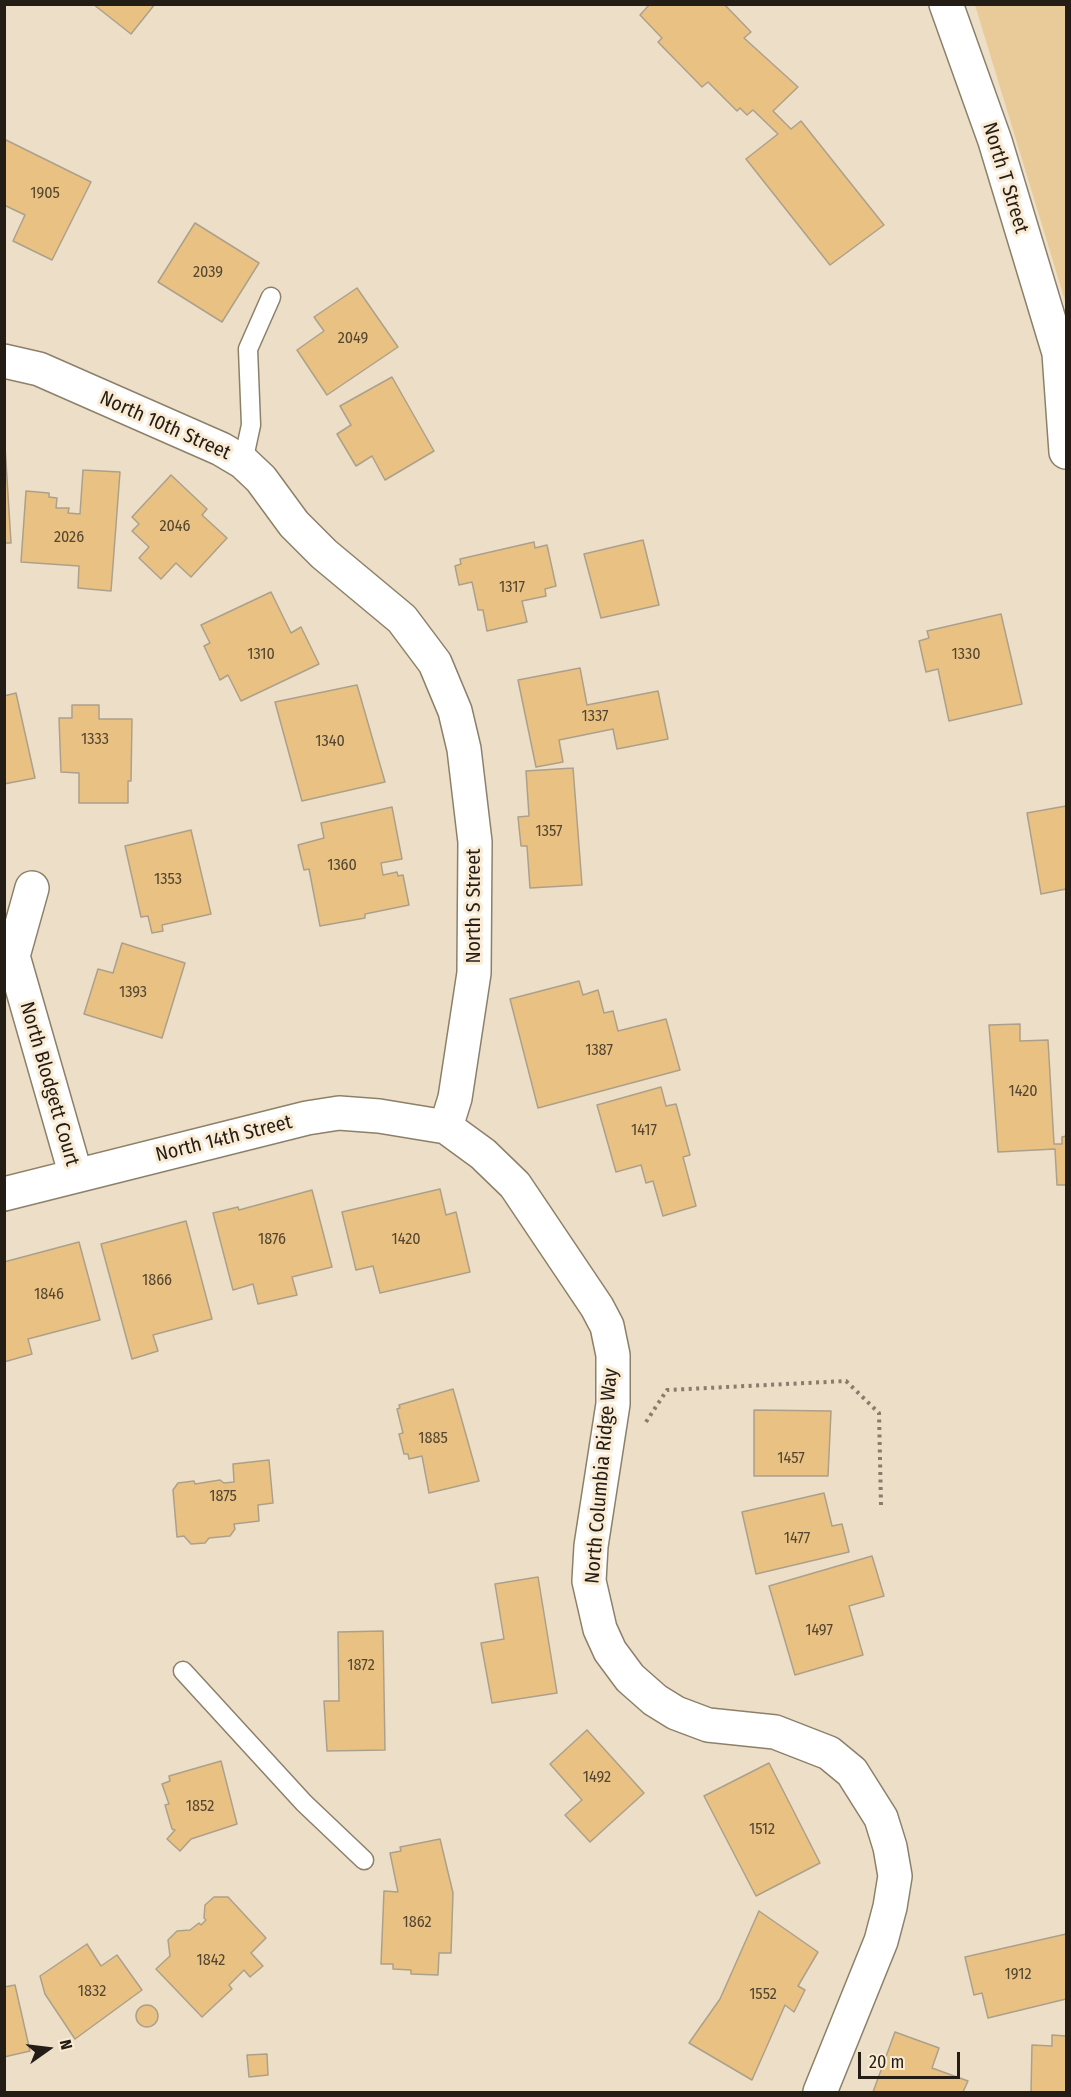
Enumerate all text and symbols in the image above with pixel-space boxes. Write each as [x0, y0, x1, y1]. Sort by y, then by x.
street label: North T Street [977, 120, 1033, 236]
house number: 1905 [30, 184, 60, 204]
house number: 2039 [193, 263, 223, 283]
house number: 2049 [338, 329, 368, 349]
street label: North 10th Street [96, 386, 234, 466]
house number: 2046 [159, 517, 191, 537]
house number: 2026 [54, 528, 84, 548]
house number: 1317 [499, 578, 525, 598]
house number: 1310 [247, 645, 275, 665]
house number: 1330 [951, 645, 981, 665]
house number: 1337 [581, 707, 609, 727]
house number: 1333 [81, 730, 109, 750]
house number: 1340 [315, 732, 345, 752]
house number: 1357 [536, 822, 562, 842]
street label: North S Street [462, 848, 486, 964]
house number: 1360 [327, 856, 357, 876]
house number: 1353 [154, 870, 182, 890]
house number: 1393 [119, 983, 147, 1003]
street label: North Blodgett Court [14, 999, 84, 1169]
house number: 1387 [585, 1041, 613, 1061]
house number: 1420 [1008, 1082, 1038, 1102]
street label: North 14th Street [153, 1110, 295, 1168]
house number: 1417 [631, 1121, 657, 1141]
house number: 1876 [258, 1230, 286, 1250]
house number: 1420 [391, 1230, 421, 1250]
house number: 1866 [142, 1271, 172, 1291]
house number: 1846 [34, 1285, 64, 1305]
street label: North Columbia Ridge Way [581, 1367, 623, 1585]
house number: 1885 [418, 1429, 448, 1449]
house number: 1457 [777, 1449, 805, 1469]
house number: 1875 [209, 1487, 237, 1507]
house number: 1477 [784, 1529, 810, 1549]
house number: 1497 [805, 1621, 833, 1641]
house number: 1872 [347, 1656, 375, 1676]
house number: 1492 [583, 1768, 611, 1788]
house number: 1852 [186, 1797, 214, 1817]
house number: 1512 [749, 1820, 775, 1840]
house number: 1862 [402, 1913, 432, 1933]
house number: 1842 [197, 1951, 225, 1971]
house number: 1912 [1004, 1965, 1032, 1985]
house number: 1832 [78, 1982, 106, 2002]
house number: 1552 [749, 1985, 777, 2005]
north arrow [18, 2019, 78, 2079]
text: N [56, 2038, 76, 2051]
scale bar [861, 2040, 963, 2078]
text: 20 m [869, 2051, 904, 2073]

